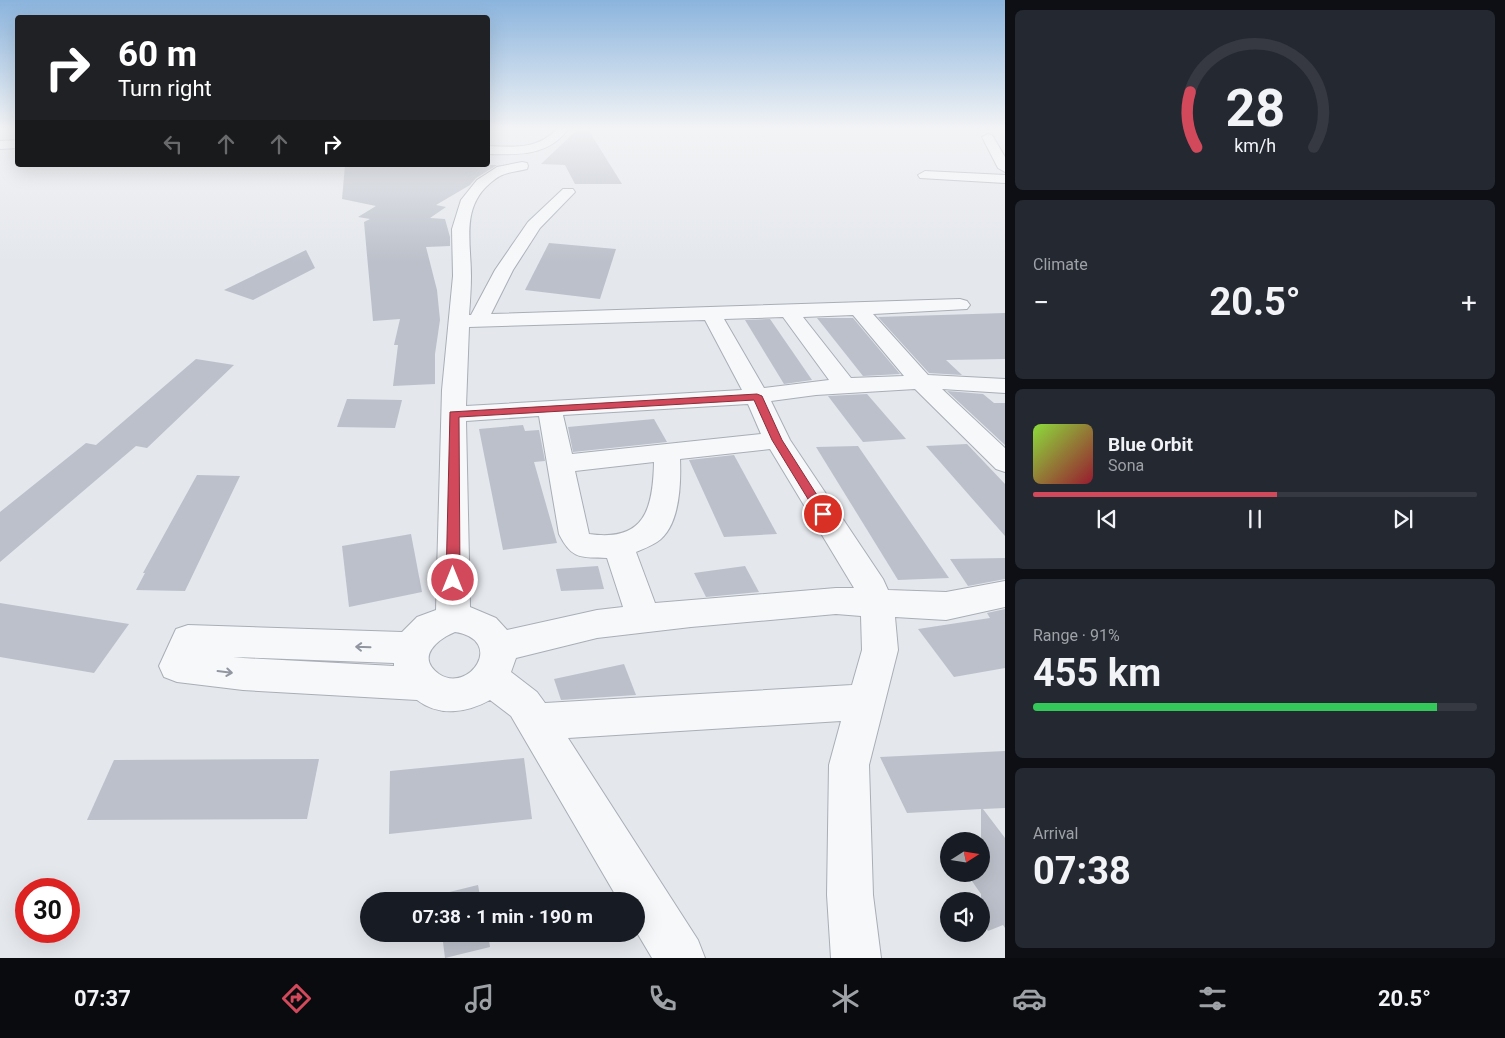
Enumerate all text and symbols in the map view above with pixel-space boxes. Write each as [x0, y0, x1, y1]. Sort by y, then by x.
text: 60 m [118, 34, 197, 75]
icon: right [35, 35, 100, 100]
text: Turn right [118, 76, 212, 101]
text: 28 [1225, 78, 1285, 139]
icon: left [159, 130, 187, 158]
icon: ahead [212, 130, 240, 158]
icon: ahead [265, 130, 293, 158]
icon: right [318, 130, 346, 158]
text: km/h [1234, 135, 1276, 156]
text: Climate [1033, 255, 1088, 274]
text: 20.5° [1209, 280, 1301, 324]
text: − [1033, 286, 1049, 319]
text: + [1461, 286, 1477, 319]
text: Blue Orbit [1108, 433, 1193, 456]
text: Sona [1108, 456, 1144, 475]
pin [802, 493, 844, 535]
icon: arrive [809, 500, 837, 528]
icon: previous [1093, 505, 1121, 533]
icon: pause [1241, 505, 1269, 533]
icon: next [1389, 505, 1417, 533]
position arrow [426, 553, 478, 605]
text: Range · 91% [1033, 626, 1120, 645]
one-way arrow [355, 642, 371, 651]
text: 455 km [1033, 651, 1161, 695]
one-way arrow [217, 667, 233, 677]
text: Arrival [1033, 824, 1078, 843]
north arrow [940, 832, 990, 882]
map controls [940, 832, 990, 942]
text: 07:38 [1033, 849, 1131, 893]
speed limit sign: 30 [15, 878, 80, 943]
button: sound [940, 892, 990, 942]
text: 07:38 · 1 min · 190 m [412, 905, 593, 928]
icon: directions [279, 981, 314, 1016]
icon: music [462, 981, 497, 1016]
icon: phone [645, 981, 680, 1016]
icon: climate [828, 981, 863, 1016]
icon: car [1012, 981, 1047, 1016]
icon: filters [1195, 981, 1230, 1016]
text: 07:37 [74, 986, 131, 1011]
text: 20.5° [1378, 986, 1431, 1011]

